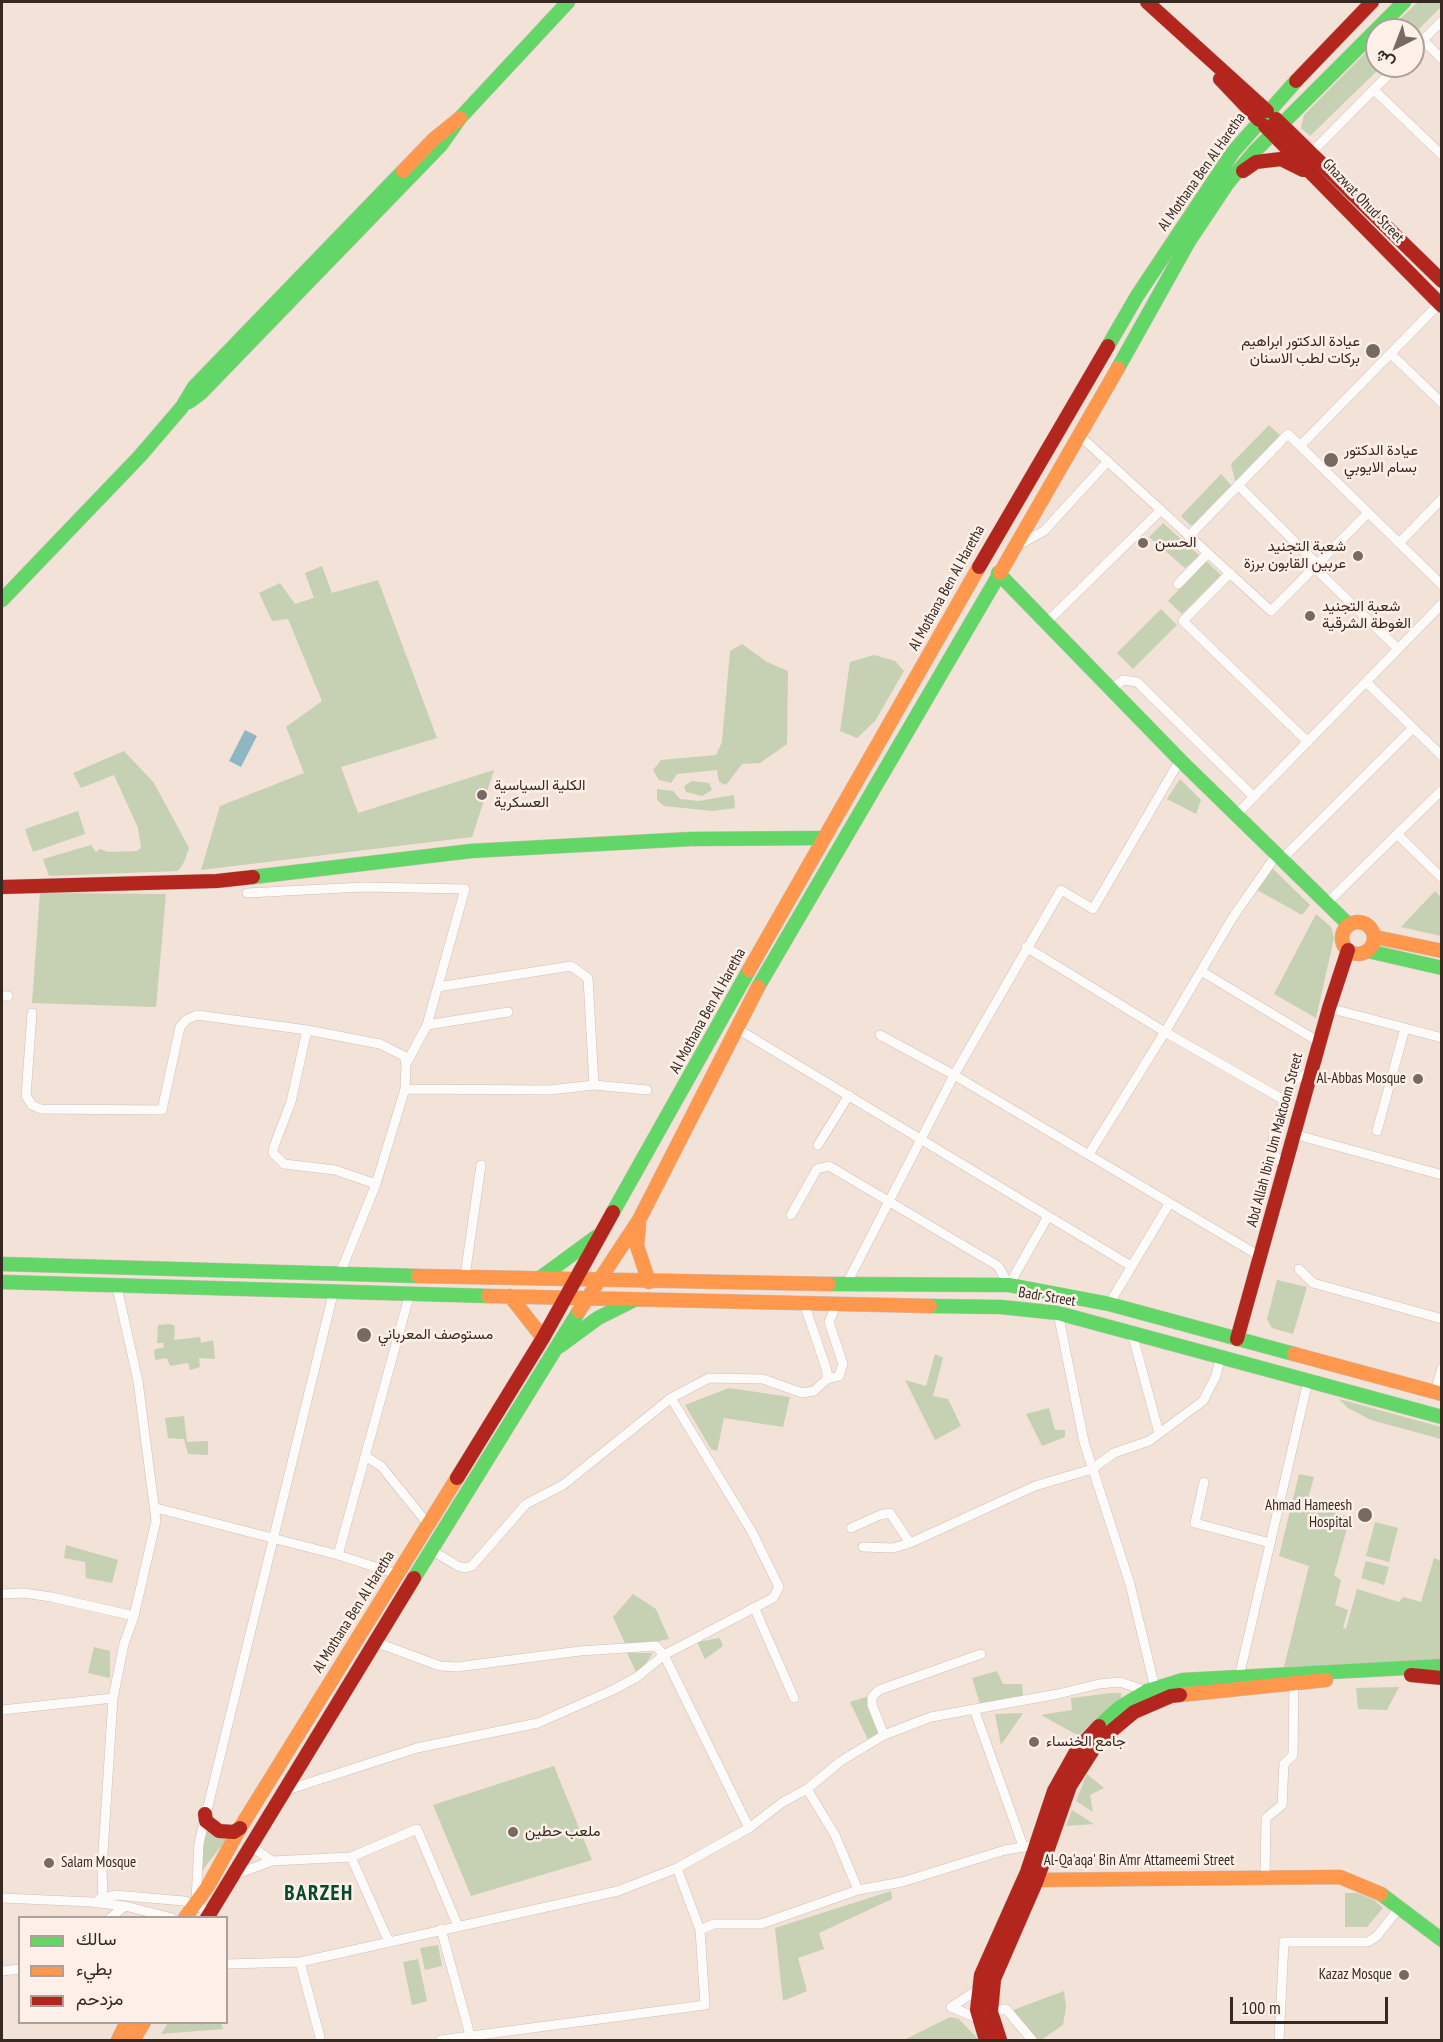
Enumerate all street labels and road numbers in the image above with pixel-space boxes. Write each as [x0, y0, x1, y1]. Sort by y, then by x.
street label: Al Mothana Ben Al Haretha [1154, 109, 1250, 235]
street label: Ghazwat Ohud Street [1318, 155, 1408, 247]
street label: Al Mothana Ben Al Haretha [905, 522, 989, 654]
street label: Al Mothana Ben Al Haretha [666, 945, 750, 1077]
street label: Abd Allah Ibin Um Maktoom Street [1243, 1051, 1307, 1229]
street label: Badr Street [1017, 1284, 1077, 1310]
street label: Al Mothana Ben Al Haretha [309, 1548, 399, 1676]
street label: Al-Qa'aqa' Bin A'mr Attameemi Street [1044, 1852, 1234, 1870]

